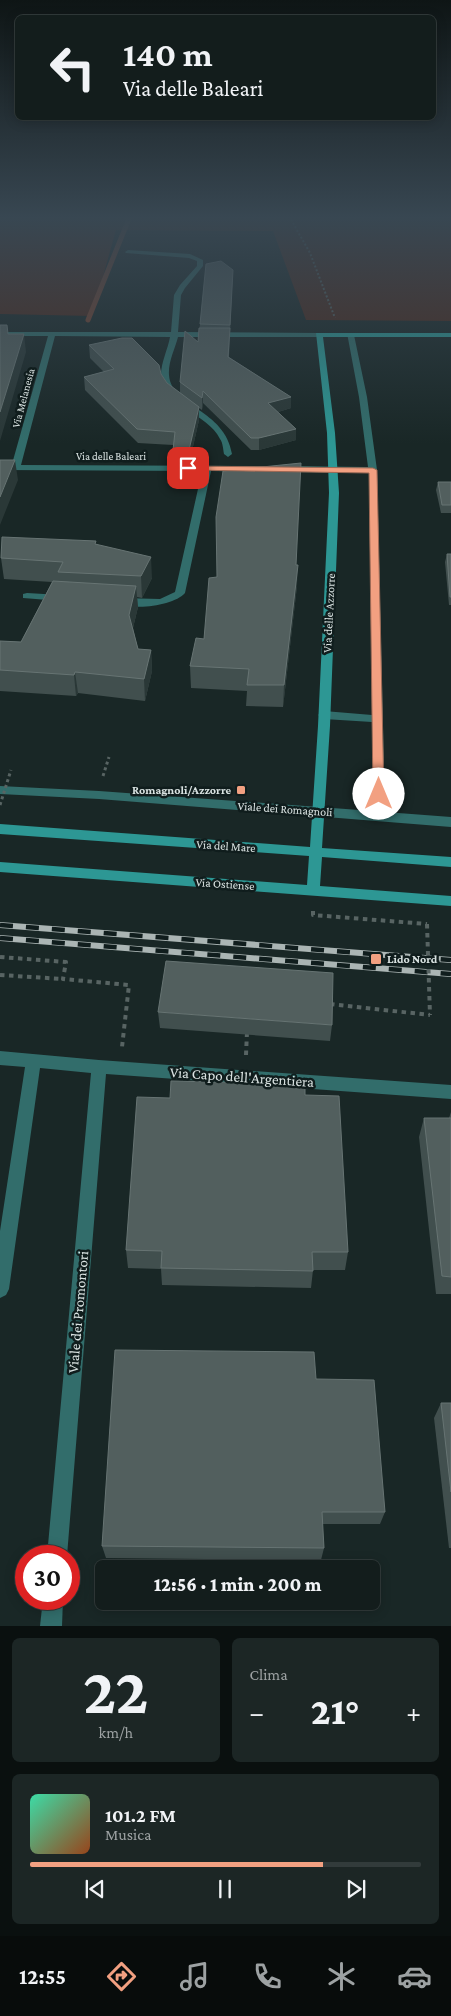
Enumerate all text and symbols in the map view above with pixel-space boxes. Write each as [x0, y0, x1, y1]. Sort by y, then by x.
icon: left [40, 35, 105, 100]
text: 140 m [123, 35, 213, 74]
text: Via delle Baleari [123, 76, 263, 101]
street label: Via Melanesia [9, 367, 37, 429]
pin [167, 447, 209, 489]
street label: Via delle Baleari [76, 450, 146, 462]
icon: arrive [174, 454, 202, 482]
street label: Via delle Azzorre [320, 573, 338, 653]
position arrow [352, 767, 404, 819]
place label: Romagnoli/Azzorre [132, 783, 231, 797]
marker: Romagnoli/Azzorre [235, 784, 247, 796]
street label: Viale dei Romagnoli [237, 799, 333, 819]
street label: Via del Mare [196, 837, 256, 855]
street label: Via Ostiense [195, 875, 255, 893]
marker: Lido Nord [369, 952, 383, 966]
place label: Lido Nord [387, 952, 438, 966]
street label: Via Capo dell'Argentiera [169, 1064, 315, 1091]
street label: Viale dei Promontori [65, 1250, 91, 1374]
speed limit sign: 30 [15, 1545, 80, 1610]
text: 12:56 · 1 min · 200 m [154, 1574, 321, 1595]
text: 22 [83, 1655, 148, 1727]
text: Clima [250, 1666, 288, 1683]
text: 21° [311, 1690, 360, 1732]
text: − [250, 1697, 264, 1728]
text: + [406, 1697, 421, 1728]
text: km/h [99, 1724, 133, 1741]
text: 101.2 FM [105, 1805, 176, 1826]
text: Musica [105, 1826, 151, 1843]
icon: previous [81, 1875, 109, 1903]
icon: pause [211, 1875, 239, 1903]
icon: next [342, 1875, 370, 1903]
icon: directions [104, 1959, 139, 1994]
icon: music [177, 1959, 212, 1994]
icon: phone [250, 1959, 285, 1994]
icon: climate [324, 1959, 359, 1994]
icon: car [397, 1959, 432, 1994]
text: 12:55 [19, 1964, 66, 1989]

